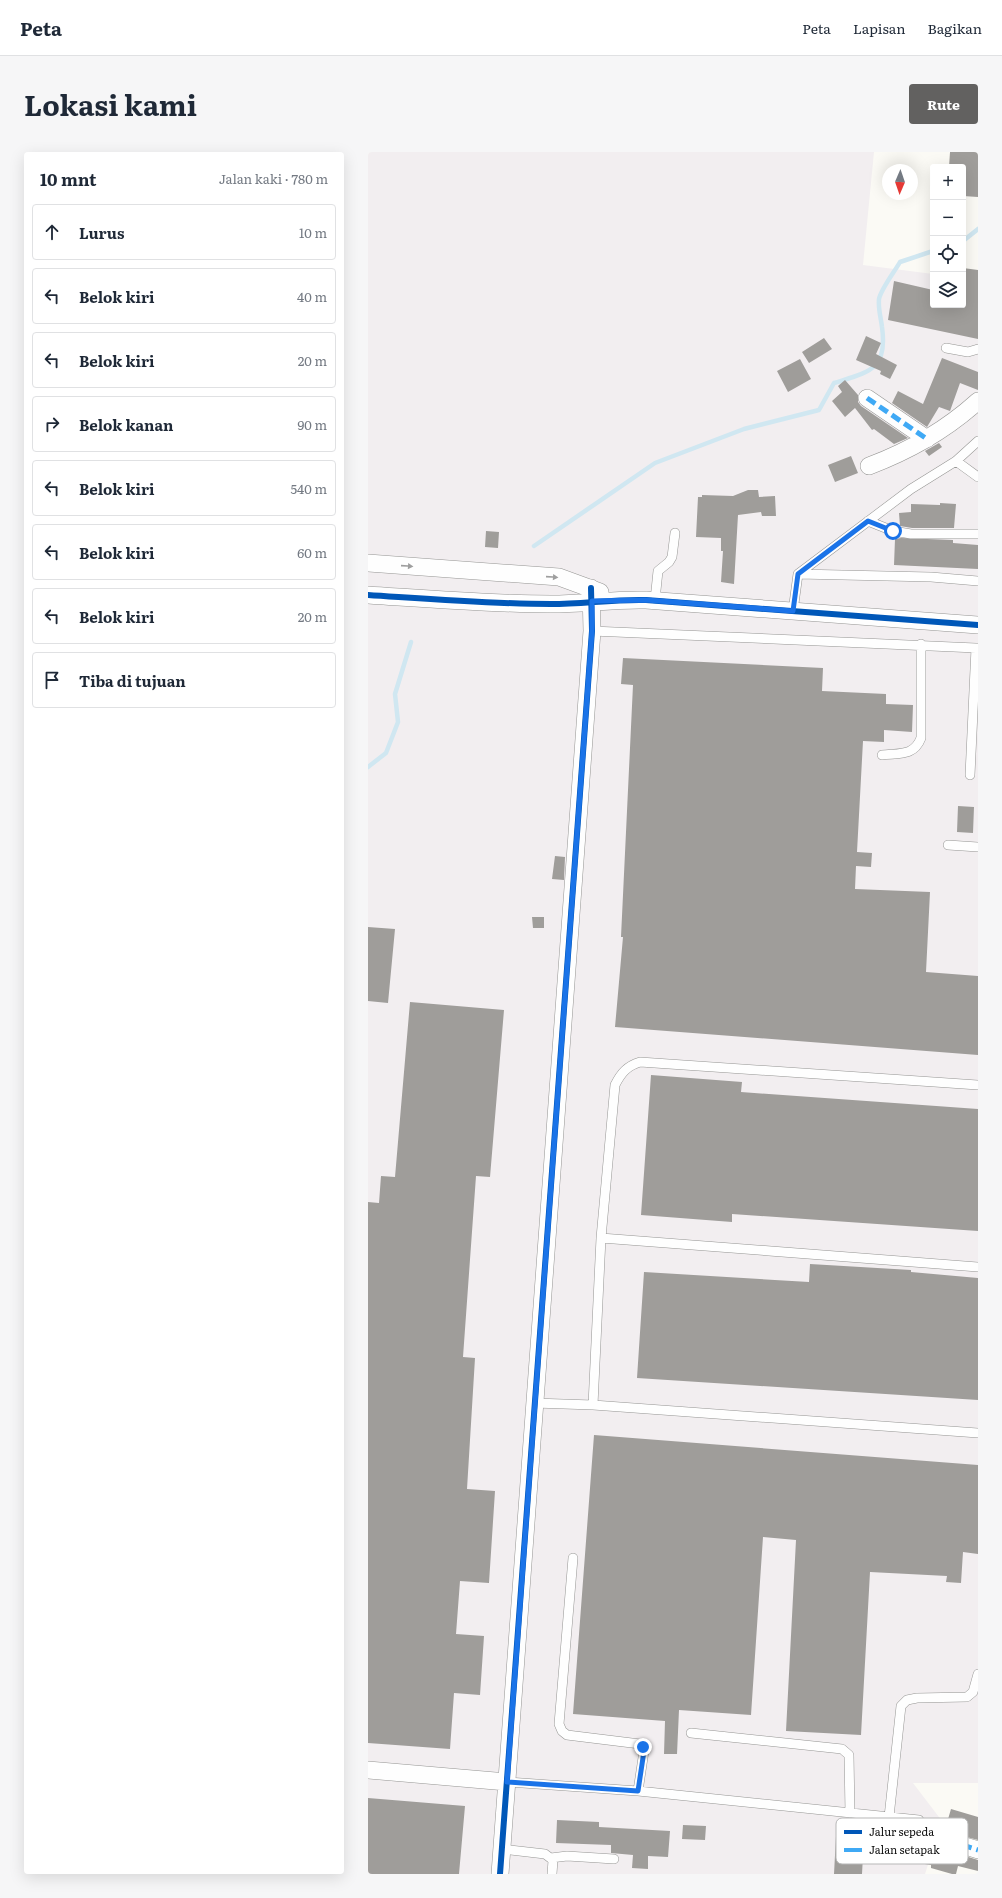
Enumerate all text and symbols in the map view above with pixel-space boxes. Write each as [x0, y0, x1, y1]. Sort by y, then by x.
text: Peta [20, 14, 62, 42]
text: Peta [802, 18, 831, 38]
text: Lapisan [853, 18, 906, 38]
text: Bagikan [928, 18, 982, 38]
text: Lokasi kami [24, 83, 197, 125]
button: Rute [909, 84, 978, 124]
north arrow [882, 164, 918, 200]
map controls [930, 164, 966, 308]
button: + [930, 164, 966, 200]
text: 10 mnt [40, 166, 97, 191]
text: Jalan kaki · 780 m [219, 169, 328, 188]
button: − [930, 200, 966, 236]
icon: ahead [41, 221, 63, 243]
text: Lurus [79, 221, 124, 244]
text: 10 m [299, 223, 327, 242]
button: locate [930, 236, 966, 272]
button: layers [930, 272, 966, 308]
icon: left [41, 285, 63, 307]
text: Belok kiri [79, 285, 155, 308]
text: 40 m [297, 287, 327, 306]
icon: left [41, 349, 63, 371]
text: Belok kiri [79, 349, 155, 372]
text: 20 m [298, 351, 327, 370]
icon: right [41, 413, 63, 435]
text: Belok kanan [79, 413, 173, 436]
text: 90 m [297, 415, 327, 434]
icon: left [41, 477, 63, 499]
text: Belok kiri [79, 477, 155, 500]
text: 540 m [291, 479, 327, 498]
route start [884, 522, 902, 540]
icon: left [41, 541, 63, 563]
text: Belok kiri [79, 541, 155, 564]
text: 60 m [297, 543, 327, 562]
one-way arrow [401, 563, 413, 570]
one-way arrow [546, 574, 558, 580]
icon: left [41, 605, 63, 627]
text: Belok kiri [79, 605, 155, 628]
text: 20 m [298, 607, 327, 626]
icon: arrive [41, 669, 63, 691]
text: Tiba di tujuan [79, 669, 186, 692]
route end [634, 1738, 652, 1756]
legend [836, 1818, 968, 1864]
text: Jalur sepeda [869, 1823, 934, 1839]
text: Jalan setapak [869, 1841, 940, 1857]

